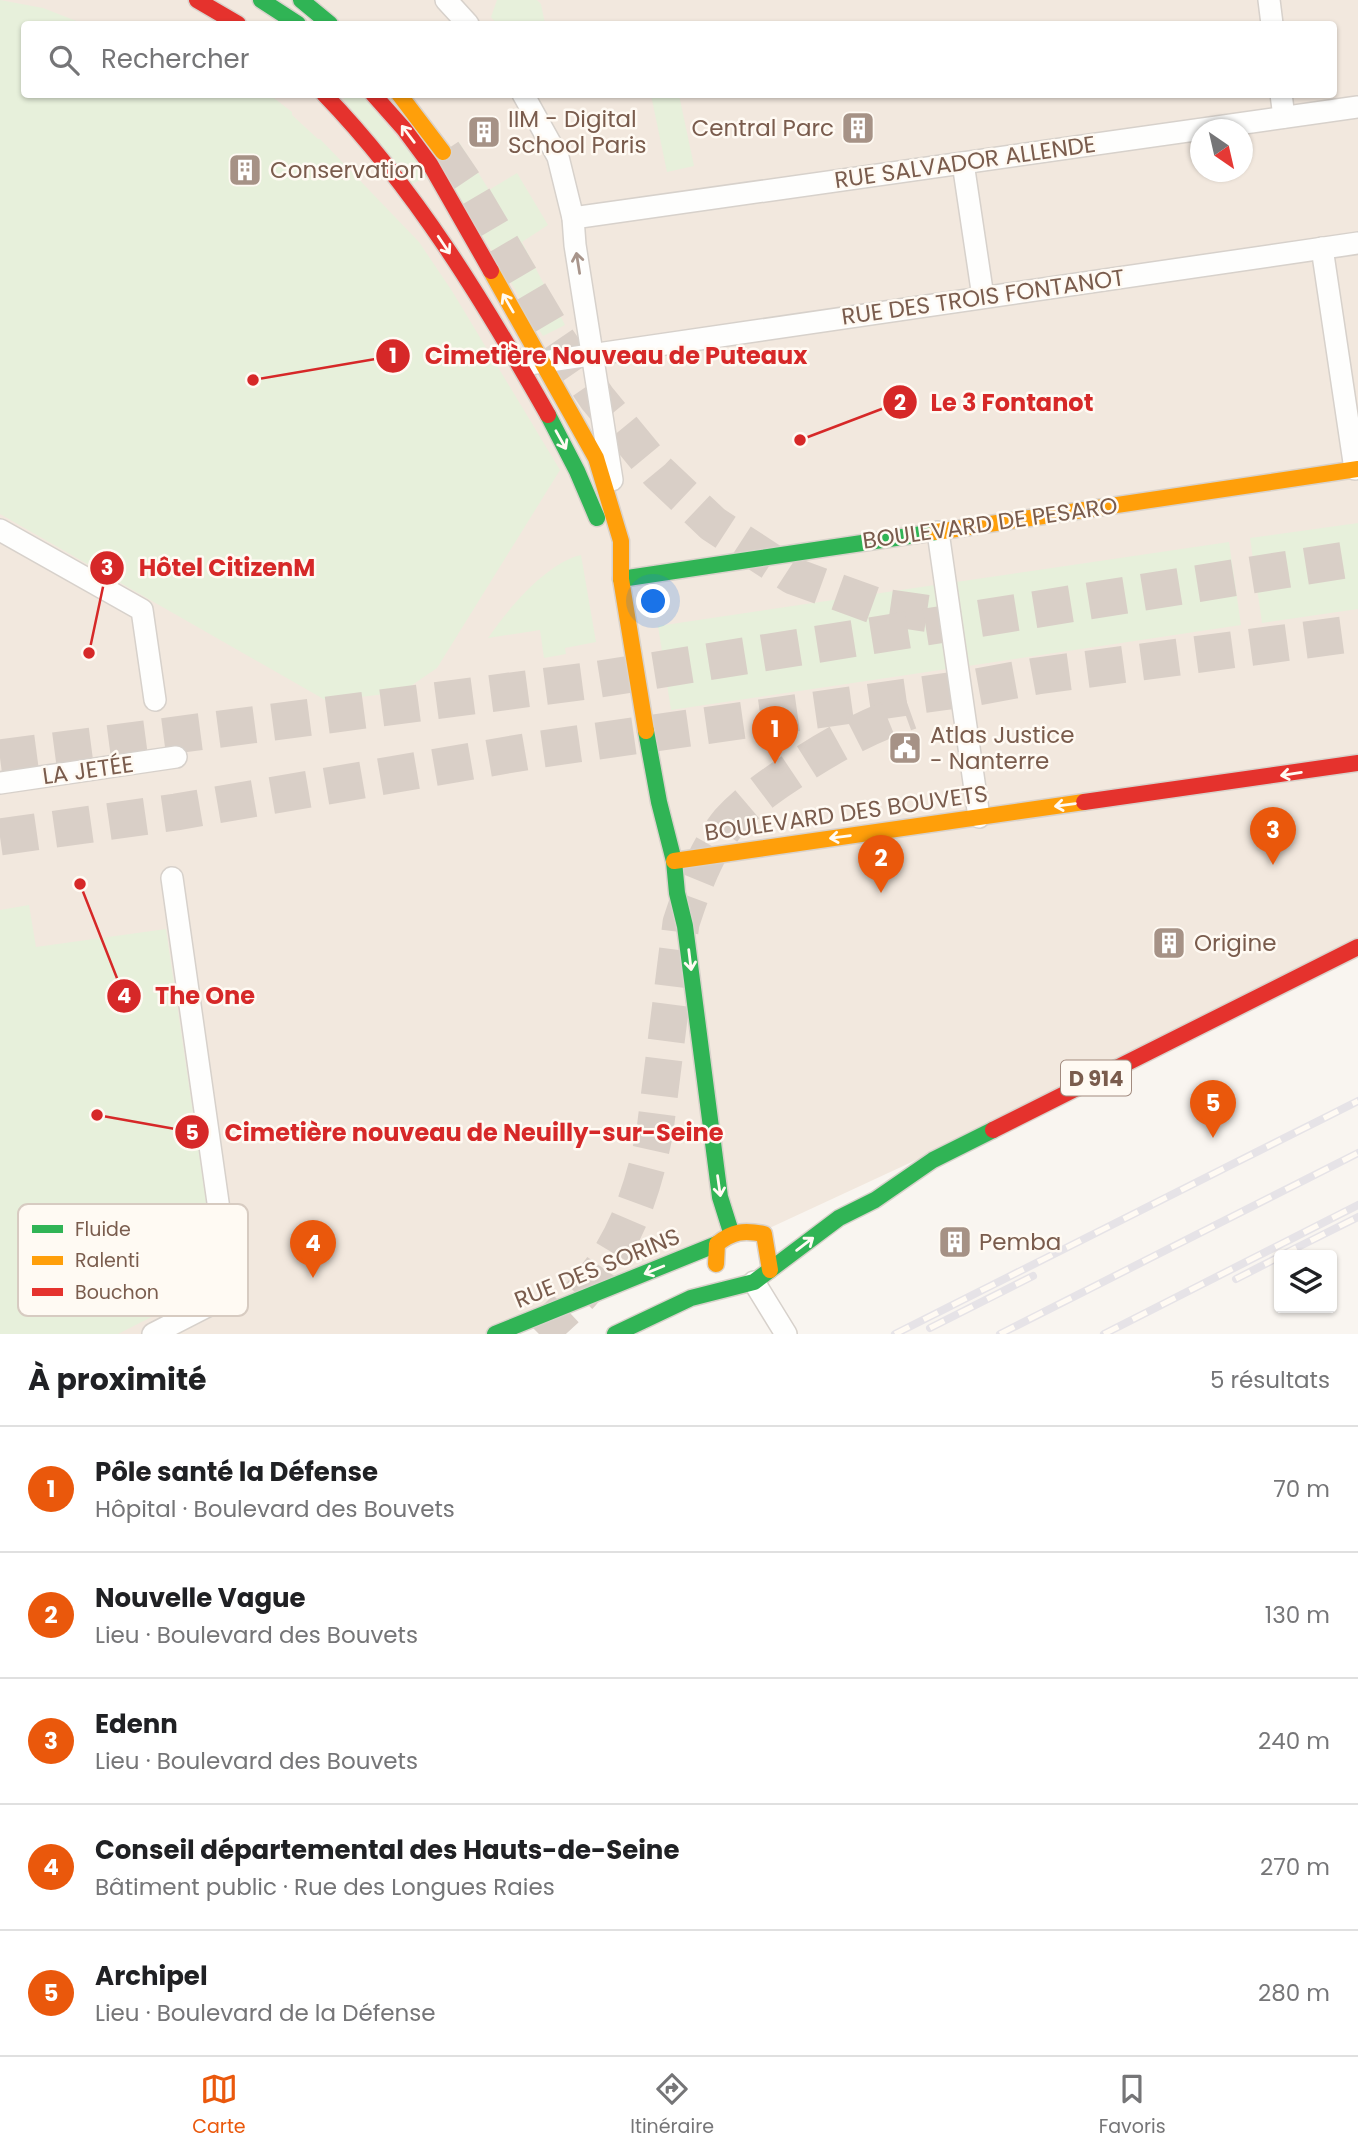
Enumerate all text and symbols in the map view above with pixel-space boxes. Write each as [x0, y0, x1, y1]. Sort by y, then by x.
search box [21, 21, 1337, 98]
icon: search [45, 41, 83, 79]
text: Rechercher [101, 41, 249, 77]
place label: IIM - Digital School Paris [508, 103, 647, 161]
building icon: Central Parc [839, 109, 877, 147]
place label: Central Parc [692, 112, 834, 144]
building icon: IIM - Digital School Paris [465, 113, 503, 151]
north arrow [1190, 119, 1253, 182]
one-way arrow [400, 126, 415, 144]
street label: RUE SALVADOR ALLENDE [832, 128, 1098, 196]
building icon: Conservation [226, 151, 264, 189]
place label: Conservation [270, 154, 424, 186]
one-way arrow [437, 235, 451, 254]
one-way arrow [571, 252, 584, 275]
street label: RUE DES TROIS FONTANOT [839, 261, 1127, 333]
one-way arrow [501, 293, 515, 313]
callout: Cimetière Nouveau de Puteaux [375, 333, 821, 378]
text: Cimetière Nouveau de Puteaux [425, 339, 808, 372]
text: 1 [389, 341, 397, 370]
callout: Le 3 Fontanot [882, 380, 1108, 425]
text: Le 3 Fontanot [931, 386, 1093, 419]
text: 2 [894, 388, 906, 417]
one-way arrow [555, 429, 568, 450]
street label: BOULEVARD DE PESARO [860, 489, 1120, 557]
callout: Hôtel CitizenM [90, 545, 329, 590]
text: Hôtel CitizenM [139, 551, 315, 584]
text: 3 [101, 553, 113, 582]
your location [636, 584, 670, 618]
pin: 1 [752, 706, 798, 764]
place label: Atlas Justice - Nanterre [930, 719, 1074, 777]
public building icon: Atlas Justice - Nanterre [886, 729, 924, 767]
street label: LA JETÉE [40, 748, 136, 792]
one-way arrow [1280, 768, 1302, 781]
street label: BOULEVARD DES BOUVETS [702, 777, 990, 849]
one-way arrow [1054, 799, 1077, 812]
pin: 3 [1250, 807, 1296, 865]
one-way arrow [829, 831, 852, 844]
pin: 2 [858, 835, 904, 893]
building icon: Origine [1150, 924, 1188, 962]
place label: Origine [1194, 927, 1277, 959]
one-way arrow [683, 949, 696, 971]
callout: The One [106, 973, 269, 1018]
text: The One [155, 979, 255, 1012]
text: 4 [117, 981, 131, 1010]
road number: D 914 [1061, 1060, 1131, 1096]
pin: 5 [1190, 1080, 1236, 1138]
callout: Cimetière nouveau de Neuilly-sur-Seine [175, 1110, 737, 1155]
text: Cimetière nouveau de Neuilly-sur-Seine [224, 1116, 724, 1149]
text: 5 [185, 1118, 199, 1147]
one-way arrow [713, 1174, 726, 1197]
legend [18, 1204, 248, 1316]
text: Fluide [75, 1216, 131, 1243]
pin: 4 [290, 1220, 336, 1278]
street label: RUE DES SORINS [509, 1220, 685, 1316]
building icon: Pemba [936, 1223, 974, 1261]
place label: Pemba [979, 1226, 1061, 1258]
one-way arrow [795, 1237, 814, 1252]
text: Ralenti [75, 1247, 140, 1274]
map controls [1274, 1250, 1337, 1313]
button: layers [1274, 1250, 1337, 1313]
one-way arrow [643, 1264, 665, 1277]
text: Bouchon [75, 1279, 159, 1306]
text: À proximité [28, 1358, 207, 1401]
text: 5 résultats [1210, 1364, 1330, 1396]
text: Pôle santé la Défense [95, 1454, 378, 1490]
text: 1 [47, 1473, 55, 1505]
text: 70 m [1273, 1473, 1330, 1505]
text: Hôpital · Boulevard des Bouvets [95, 1493, 455, 1525]
text: Nouvelle Vague [95, 1580, 306, 1616]
text: 2 [44, 1599, 58, 1631]
text: 130 m [1265, 1599, 1330, 1631]
text: Lieu · Boulevard des Bouvets [95, 1619, 418, 1651]
text: Edenn [95, 1706, 178, 1742]
text: 3 [44, 1725, 58, 1757]
text: 240 m [1258, 1725, 1330, 1757]
text: Lieu · Boulevard des Bouvets [95, 1745, 418, 1777]
text: Conseil départemental des Hauts-de-Seine [95, 1832, 679, 1868]
text: 4 [43, 1851, 59, 1883]
text: 270 m [1260, 1851, 1330, 1883]
text: Bâtiment public · Rue des Longues Raies [95, 1871, 555, 1903]
text: Archipel [95, 1958, 208, 1994]
text: 5 [44, 1977, 58, 2009]
text: 280 m [1258, 1977, 1330, 2009]
text: Lieu · Boulevard de la Défense [95, 1997, 436, 2029]
tab: Carte [192, 2070, 246, 2141]
tab: Itinéraire [630, 2070, 714, 2141]
tab: Favoris [1099, 2070, 1166, 2141]

